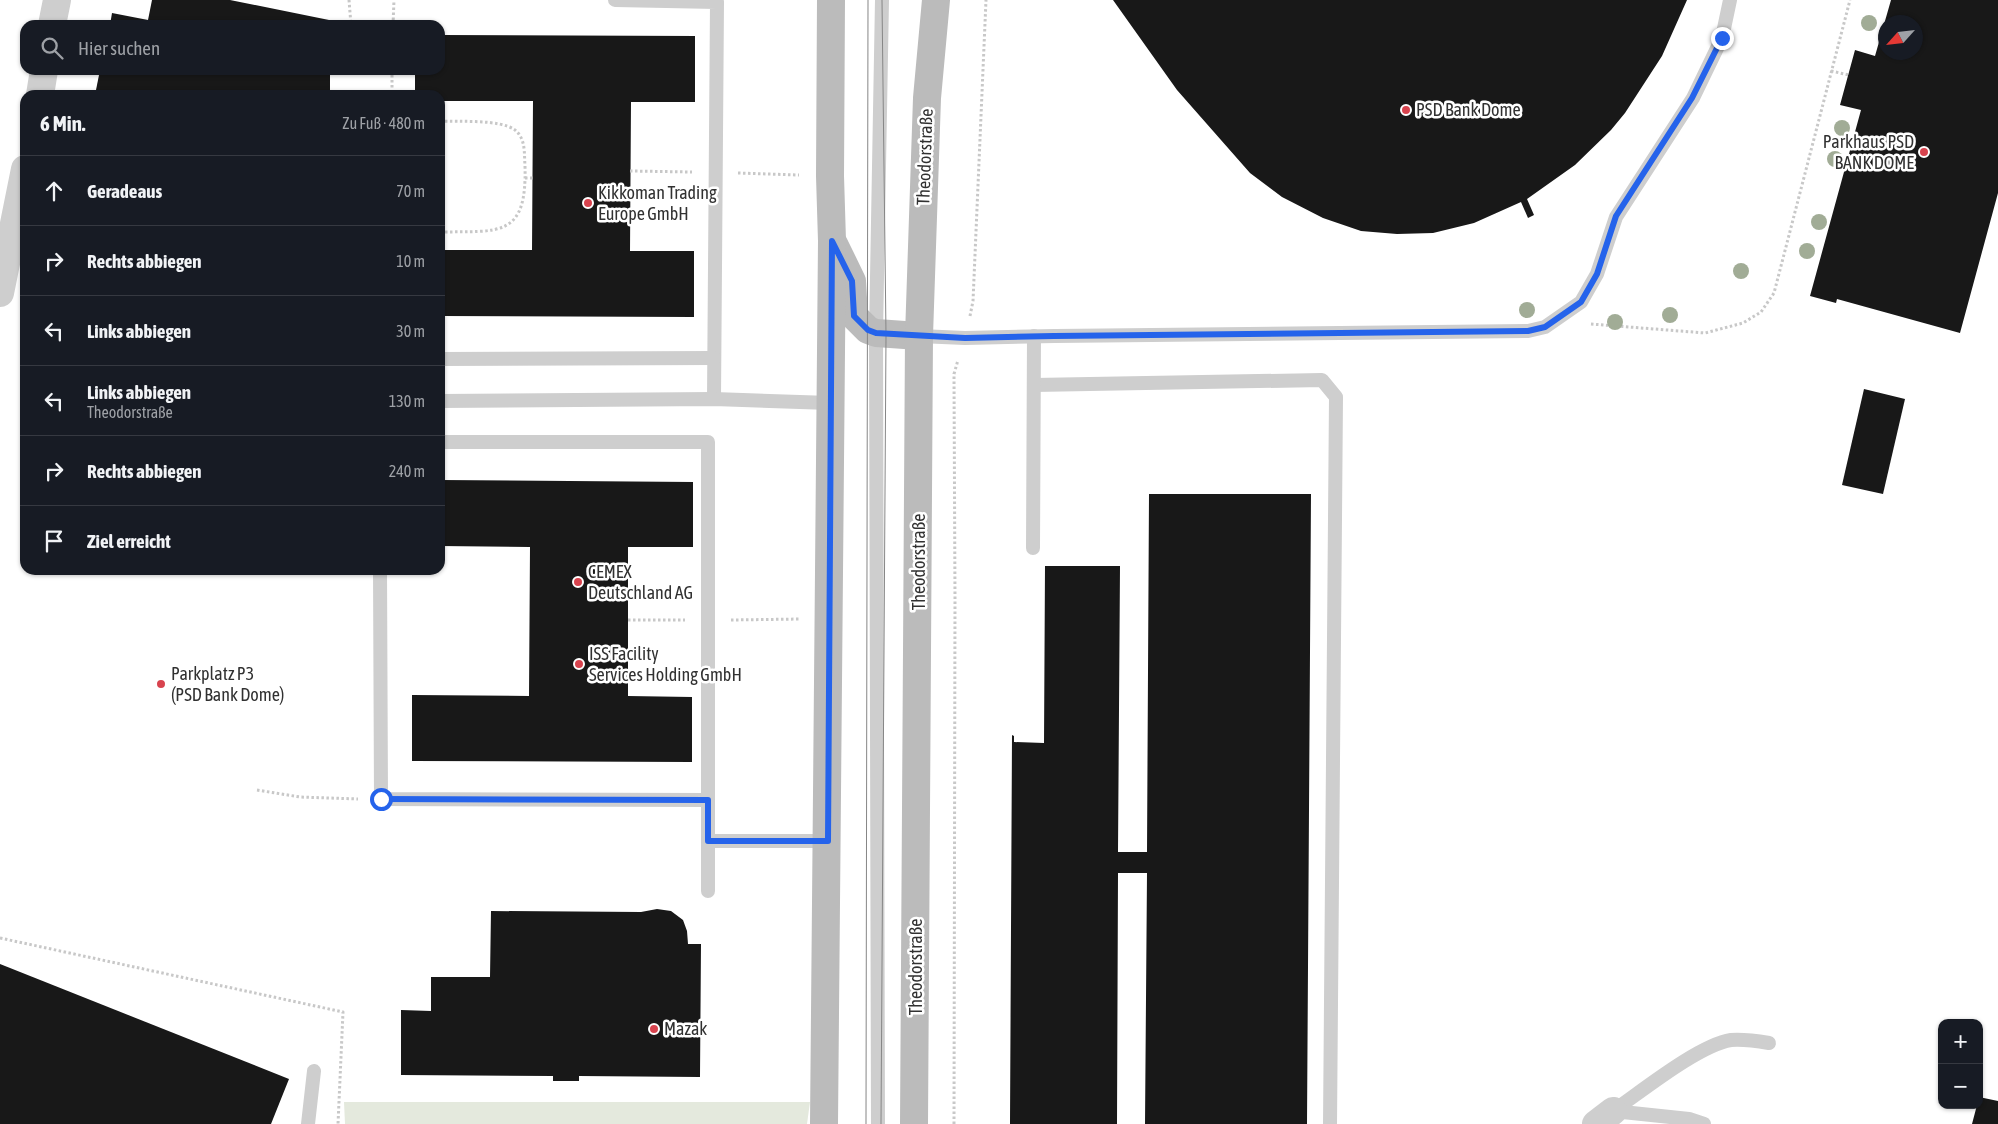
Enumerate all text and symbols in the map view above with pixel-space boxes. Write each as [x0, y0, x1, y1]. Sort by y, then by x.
north arrow [1878, 15, 1923, 60]
search box [20, 20, 445, 75]
route end [1711, 27, 1734, 50]
icon: search [38, 34, 66, 62]
text: Hier suchen [78, 37, 160, 59]
place label: PSD Bank Dome [1416, 99, 1521, 120]
marker: PSD Bank Dome [1400, 104, 1412, 116]
street label: Theodorstraße [912, 108, 937, 206]
text: 6 Min. [40, 111, 86, 135]
text: Zu Fuß · 480 m [342, 114, 425, 132]
place label: Parkhaus PSD BANK DOME [1823, 131, 1914, 173]
marker: Parkhaus PSD BANK DOME [1918, 146, 1930, 158]
icon: ahead [40, 177, 68, 205]
text: Geradeaus [87, 180, 162, 202]
text: 70 m [396, 182, 425, 200]
place label: Kikkoman Trading Europe GmbH [598, 182, 717, 224]
marker: Kikkoman Trading Europe GmbH [582, 197, 594, 209]
icon: right [40, 247, 68, 275]
text: Rechts abbiegen [87, 250, 202, 272]
text: 10 m [396, 252, 425, 270]
icon: left [40, 317, 68, 345]
text: Links abbiegen [87, 320, 191, 342]
text: 30 m [396, 322, 425, 340]
text: Links abbiegen [87, 381, 191, 403]
icon: left [40, 387, 68, 415]
text: 130 m [389, 392, 425, 410]
text: Theodorstraße [87, 403, 173, 421]
icon: right [40, 457, 68, 485]
text: Rechts abbiegen [87, 460, 202, 482]
text: 240 m [389, 462, 425, 480]
street label: Theodorstraße [908, 514, 929, 610]
icon: arrive [40, 527, 68, 555]
text: Ziel erreicht [87, 530, 171, 552]
place label: CEMEX Deutschland AG [588, 561, 693, 603]
marker: CEMEX Deutschland AG [572, 576, 584, 588]
place label: ISS Facility Services Holding GmbH [589, 643, 742, 685]
marker: ISS Facility Services Holding GmbH [573, 658, 585, 670]
place label: Parkplatz P3 (PSD Bank Dome) [171, 663, 284, 705]
marker: Parkplatz P3 (PSD Bank Dome) [155, 678, 167, 690]
route start [370, 788, 393, 811]
street label: Theodorstraße [905, 919, 926, 1015]
place label: Mazak [664, 1018, 707, 1039]
map controls [1938, 1019, 1983, 1109]
button: + [1938, 1019, 1983, 1064]
marker: Mazak [648, 1023, 660, 1035]
button: − [1938, 1064, 1983, 1109]

